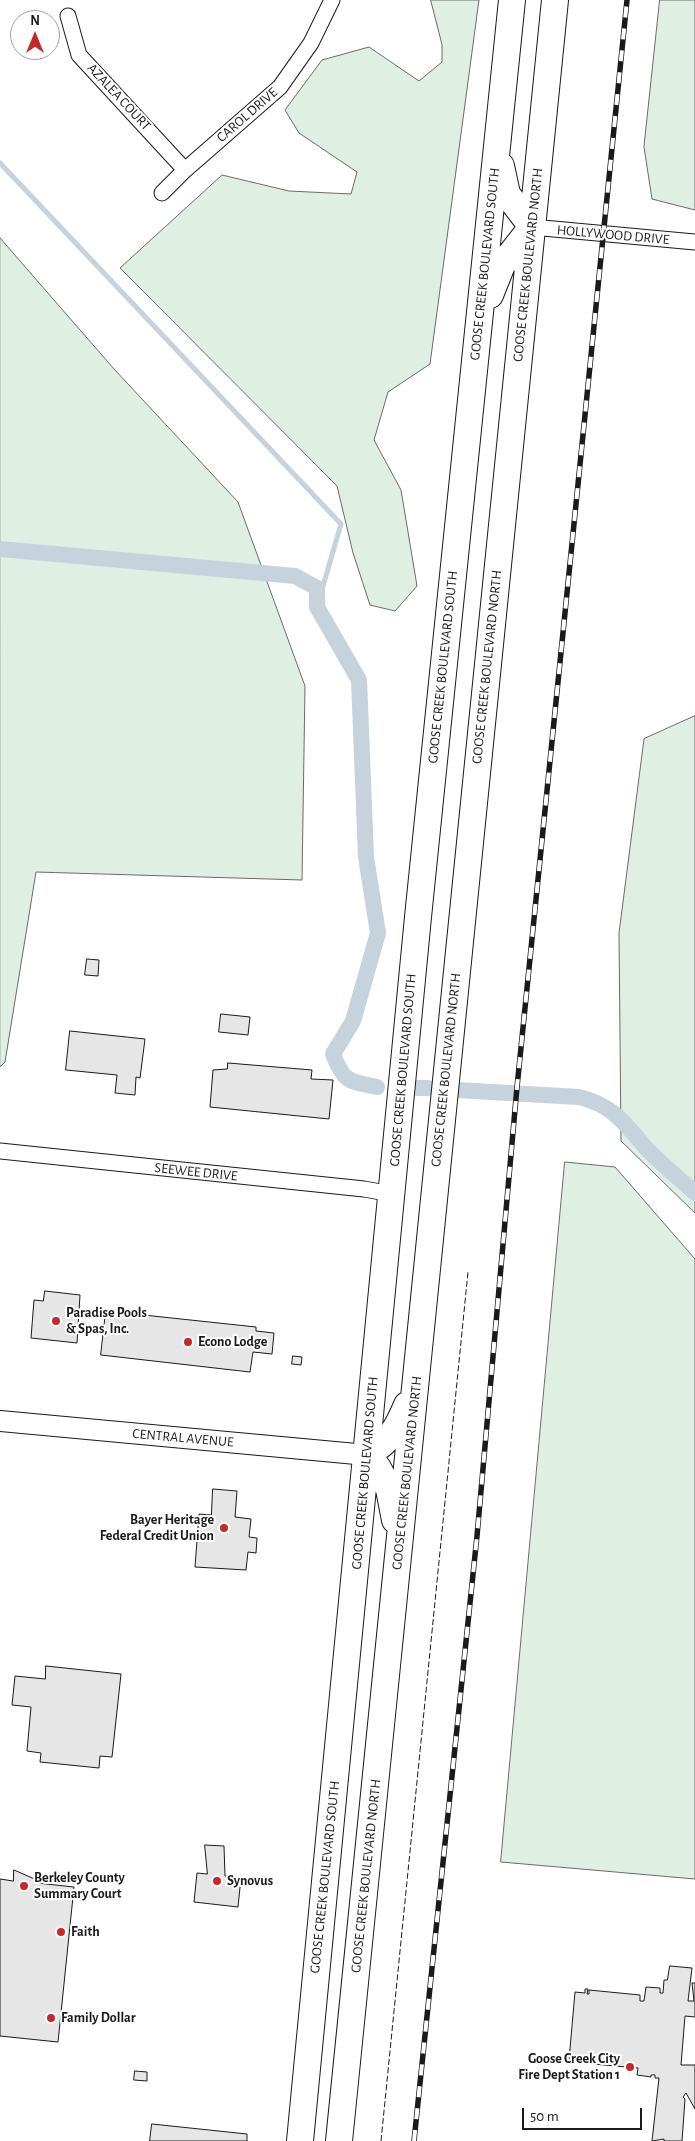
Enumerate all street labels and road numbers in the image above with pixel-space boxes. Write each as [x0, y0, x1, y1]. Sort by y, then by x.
street label: AZALEA COURT [84, 60, 154, 134]
street label: CAROL DRIVE [213, 84, 281, 146]
street label: GOOSE CREEK BOULEVARD SOUTH [467, 167, 503, 361]
street label: GOOSE CREEK BOULEVARD NORTH [509, 167, 547, 363]
street label: HOLLYWOOD DRIVE [556, 222, 670, 248]
street label: GOOSE CREEK BOULEVARD NORTH [468, 569, 506, 765]
street label: GOOSE CREEK BOULEVARD SOUTH [425, 570, 461, 764]
street label: GOOSE CREEK BOULEVARD NORTH [427, 972, 465, 1168]
street label: GOOSE CREEK BOULEVARD SOUTH [386, 973, 420, 1167]
street label: SEEWEE DRIVE [154, 1159, 238, 1185]
street label: GOOSE CREEK BOULEVARD NORTH [388, 1375, 426, 1571]
street label: GOOSE CREEK BOULEVARD SOUTH [348, 1376, 382, 1570]
street label: CENTRAL AVENUE [132, 1425, 234, 1451]
street label: GOOSE CREEK BOULEVARD NORTH [347, 1778, 385, 1974]
street label: GOOSE CREEK BOULEVARD SOUTH [307, 1780, 343, 1974]

